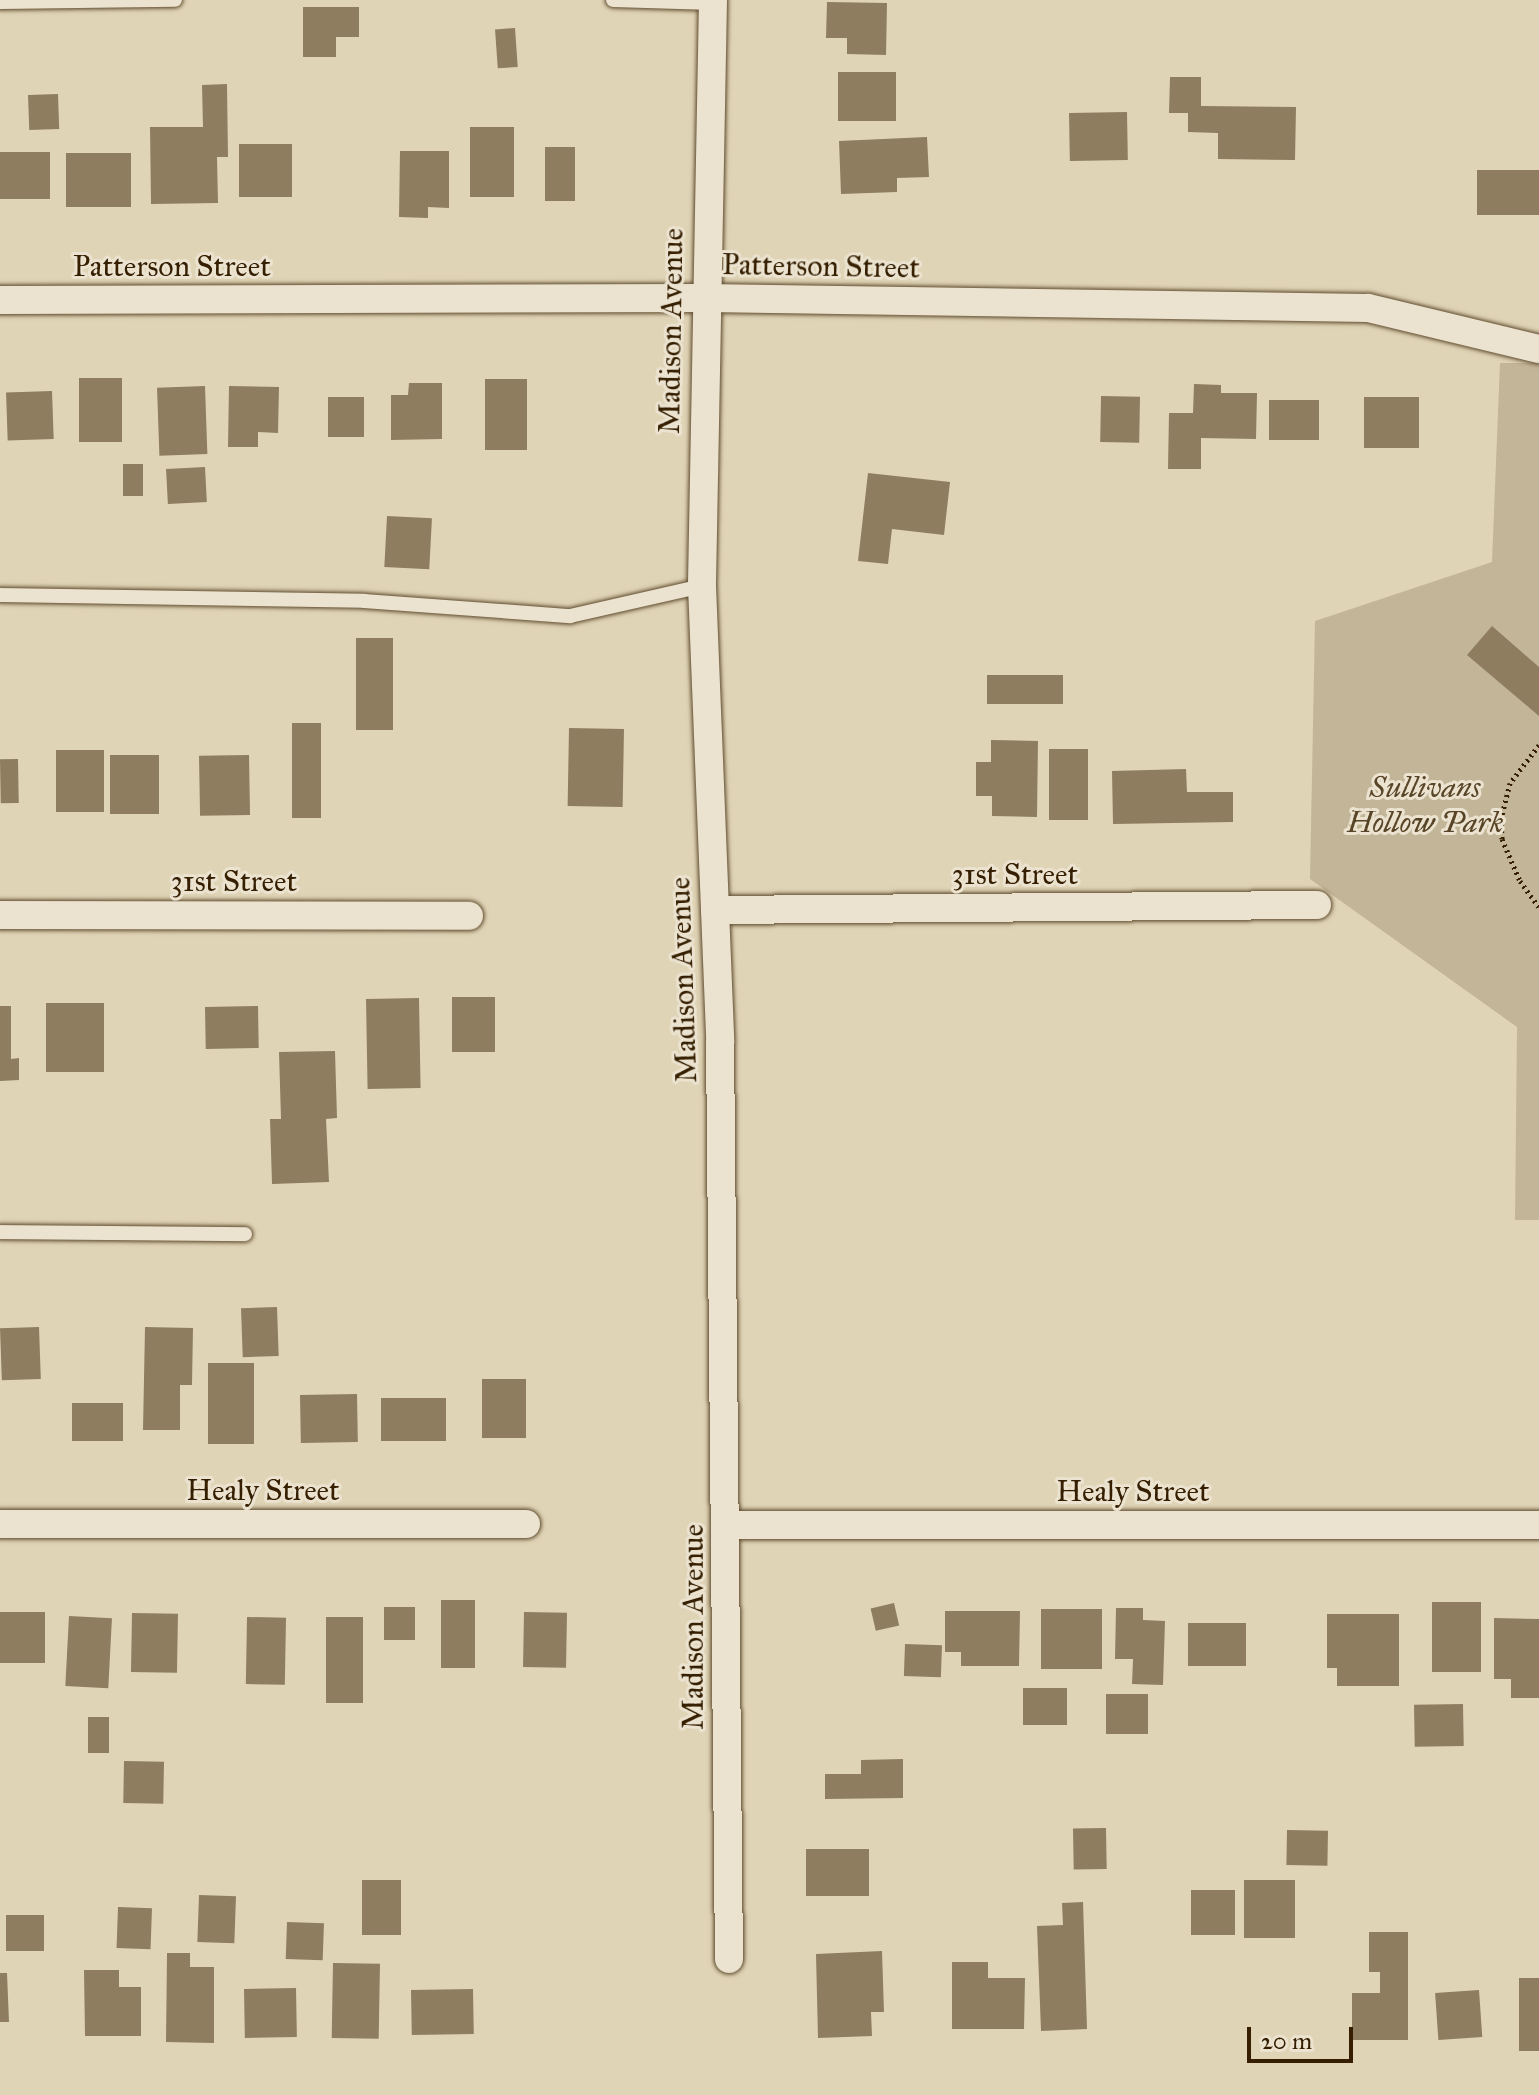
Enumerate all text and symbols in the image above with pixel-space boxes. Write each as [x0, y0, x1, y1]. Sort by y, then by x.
street label: Madison Avenue [651, 228, 691, 434]
street label: Patterson Street [722, 246, 920, 286]
street label: Patterson Street [73, 248, 271, 284]
park label: Sullivans Hollow Park [1347, 769, 1503, 840]
street label: 31st Street [952, 856, 1078, 892]
street label: 31st Street [171, 863, 297, 899]
street label: Madison Avenue [661, 876, 705, 1084]
street label: Healy Street [186, 1472, 340, 1508]
street label: Healy Street [1056, 1473, 1210, 1509]
street label: Madison Avenue [675, 1524, 711, 1730]
scale bar [1251, 2011, 1357, 2061]
text: 20 m [1261, 2026, 1312, 2056]

